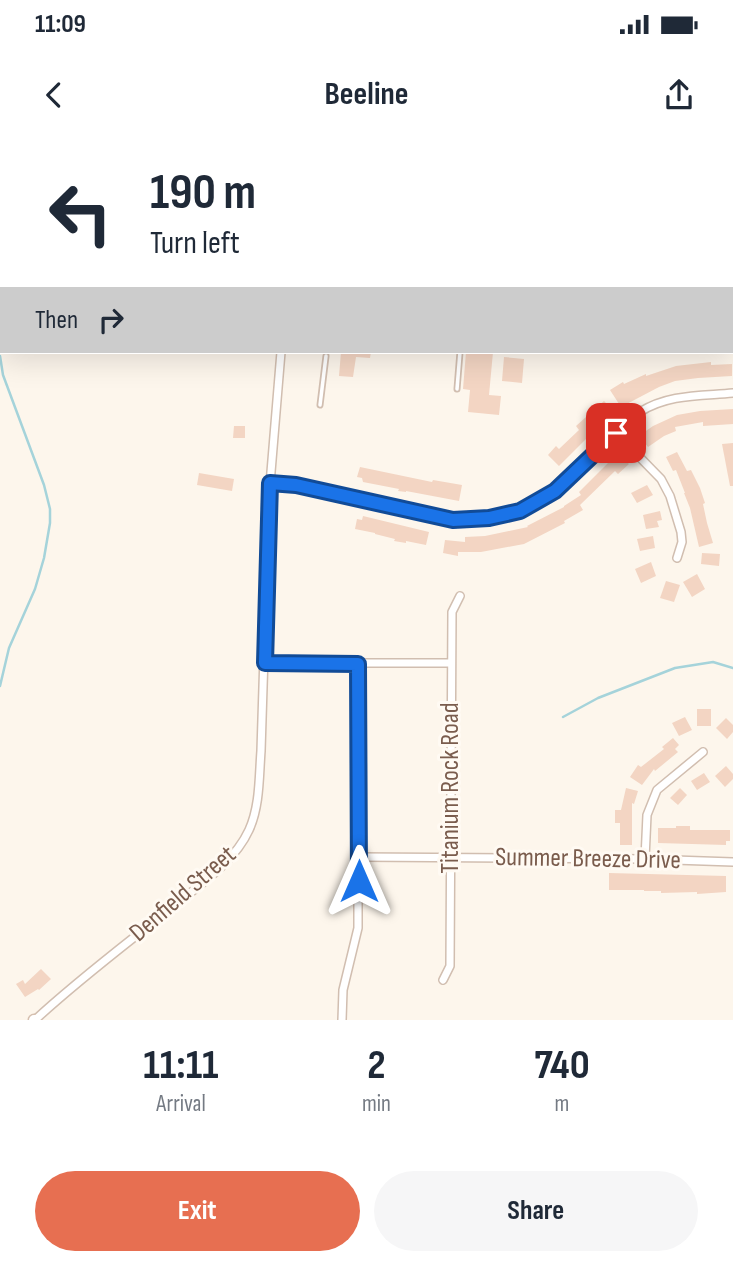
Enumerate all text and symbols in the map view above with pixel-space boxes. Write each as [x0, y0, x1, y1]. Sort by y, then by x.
text: 11:09 [35, 9, 86, 40]
text: Beeline [325, 75, 408, 114]
icon: back [35, 76, 73, 114]
icon: share [660, 76, 698, 114]
text: 190 m [150, 164, 256, 223]
icon: left [35, 168, 126, 259]
text: Turn left [150, 224, 240, 263]
icon: right [92, 301, 130, 339]
text: Then [35, 305, 78, 336]
pin [586, 403, 646, 463]
icon: arrive [597, 414, 635, 452]
street label: Titanium Rock Road [435, 702, 466, 874]
street label: Denfield Street [123, 839, 243, 949]
street label: Summer Breeze Drive [495, 842, 681, 876]
position arrow [322, 844, 396, 918]
text: 11:11 [143, 1040, 219, 1091]
text: 2 [367, 1040, 386, 1091]
text: 740 [534, 1040, 590, 1091]
text: Arrival [156, 1090, 206, 1118]
text: min [362, 1090, 391, 1118]
text: m [555, 1090, 569, 1118]
button: Exit [35, 1171, 360, 1251]
button: Share [374, 1171, 698, 1251]

